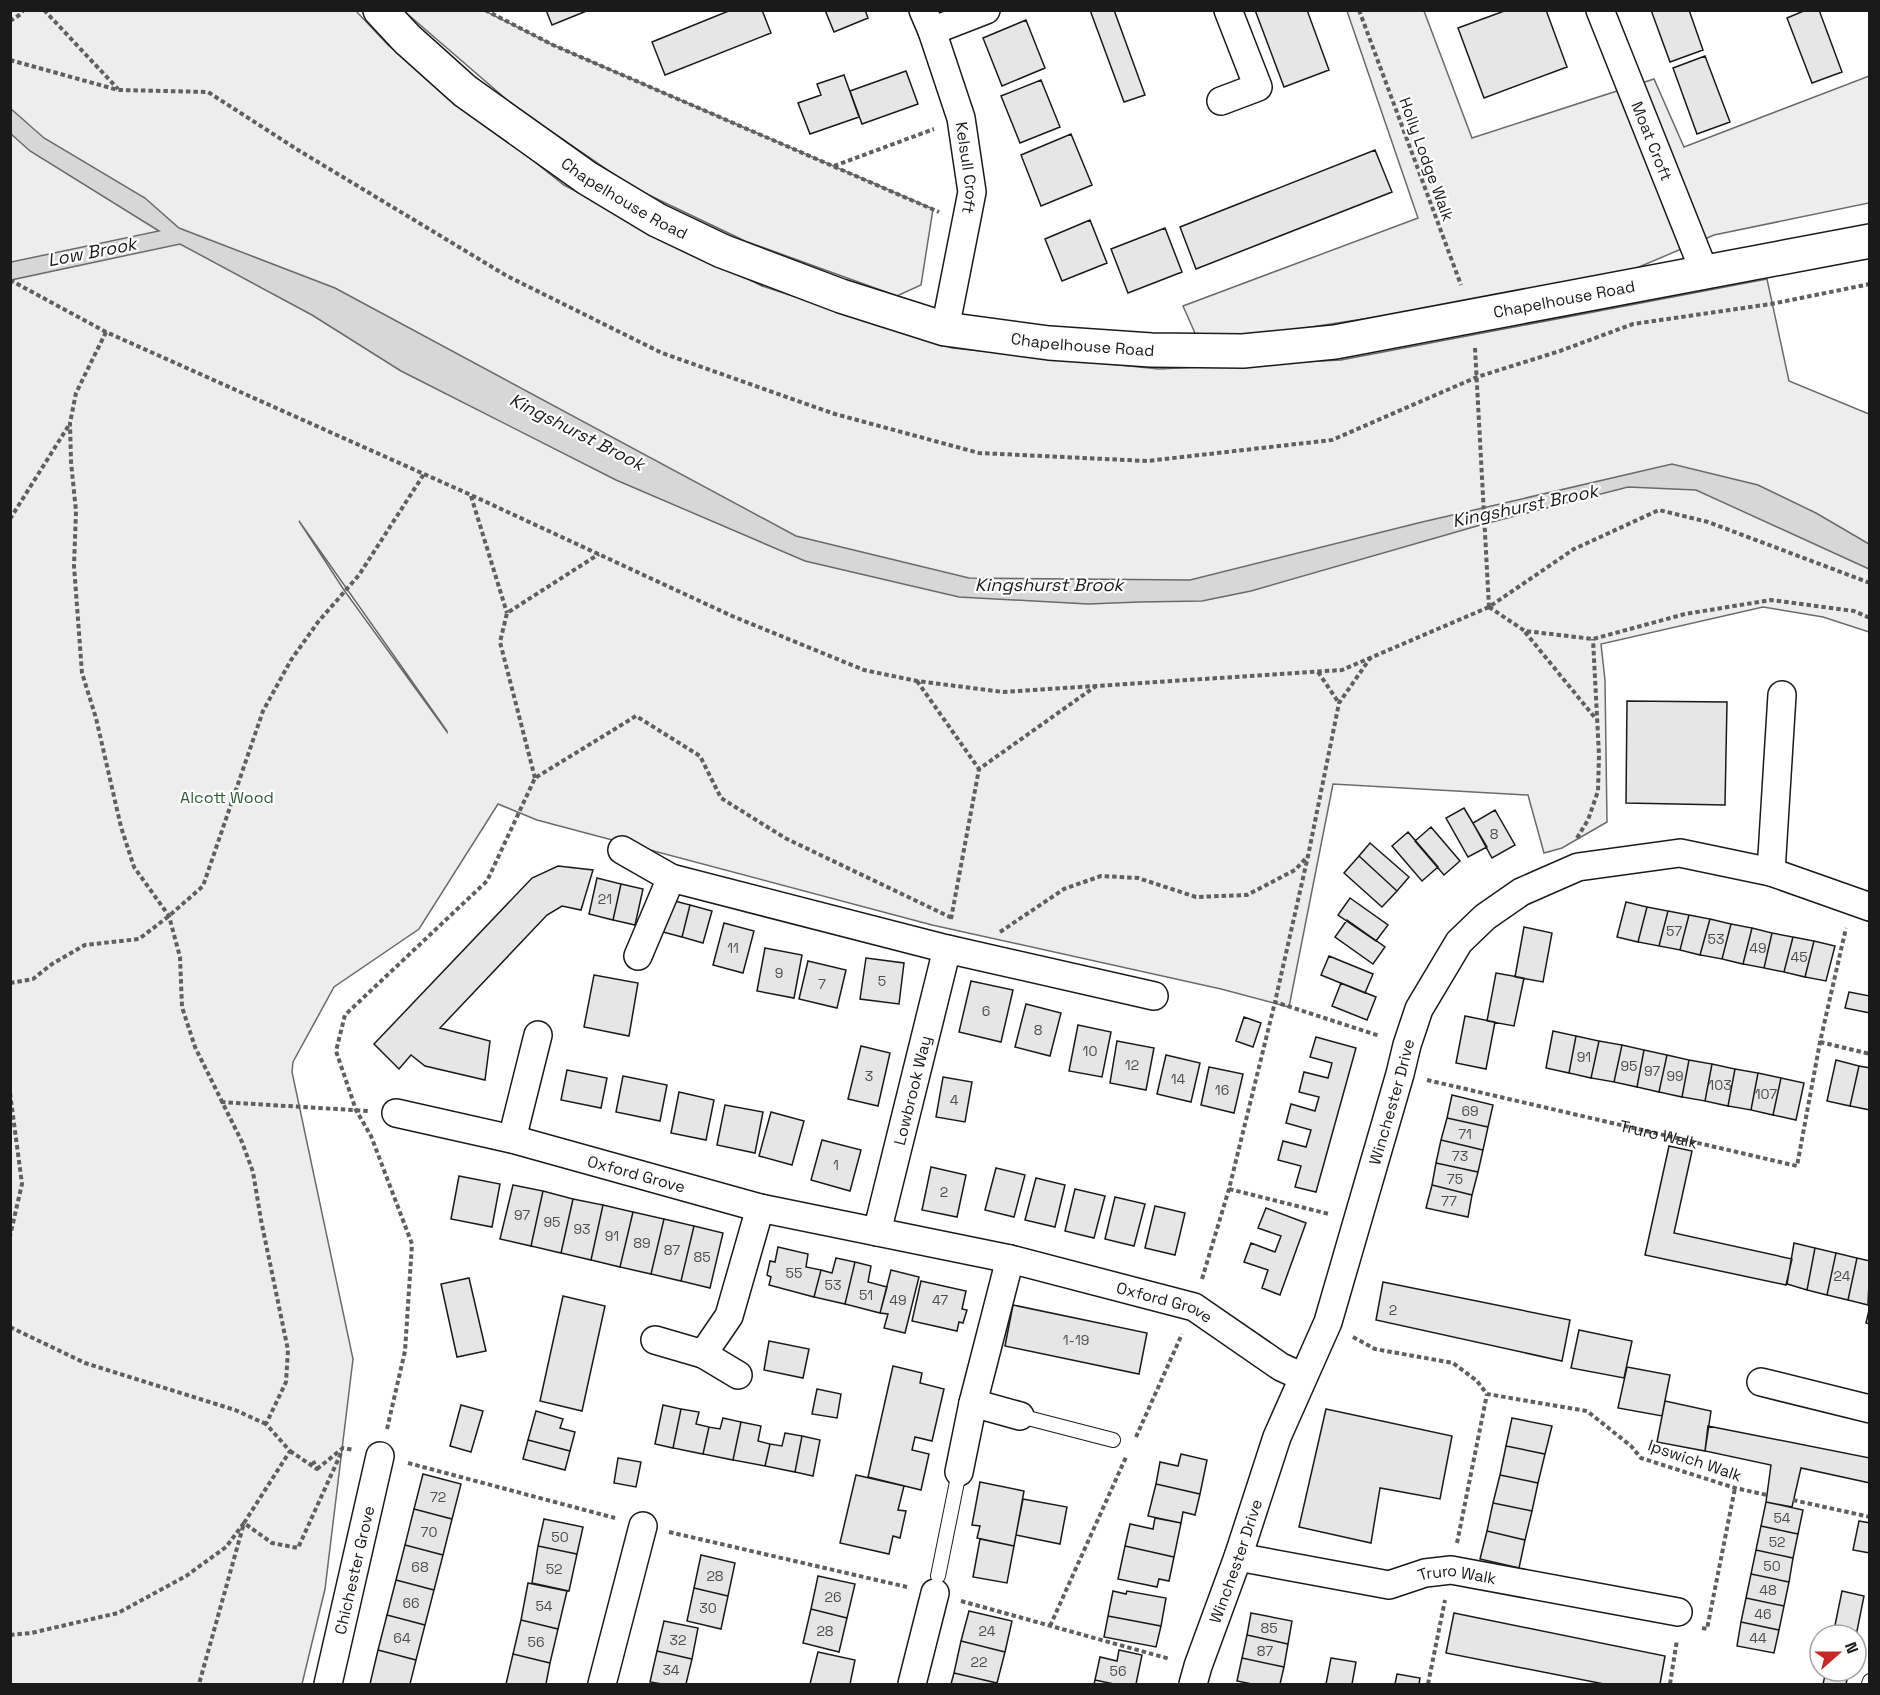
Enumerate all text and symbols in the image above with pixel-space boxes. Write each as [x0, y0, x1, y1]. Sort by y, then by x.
street label: Holly Lodge Walk [1394, 94, 1459, 224]
street label: Moat Croft [1626, 98, 1677, 184]
street label: Kelsull Croft [951, 121, 982, 216]
street label: Chapelhouse Road [557, 153, 691, 244]
water label: Low Brook [46, 231, 141, 271]
street label: Chapelhouse Road [1491, 276, 1637, 323]
street label: Chapelhouse Road [1010, 328, 1155, 361]
water label: Kingshurst Brook [506, 388, 651, 477]
water label: Kingshurst Brook [1450, 478, 1602, 532]
water label: Kingshurst Brook [975, 573, 1126, 596]
park label: Alcott Wood [180, 787, 274, 808]
house number: 8 [1490, 825, 1499, 843]
house number: 21 [598, 890, 612, 908]
house number: 57 [1666, 922, 1682, 940]
house number: 53 [1708, 930, 1724, 948]
house number: 11 [727, 939, 739, 957]
house number: 49 [1749, 939, 1767, 957]
house number: 45 [1790, 948, 1808, 966]
house number: 9 [775, 964, 783, 982]
house number: 5 [878, 972, 886, 990]
house number: 7 [818, 975, 826, 993]
house number: 6 [982, 1002, 990, 1020]
house number: 8 [1034, 1021, 1043, 1039]
street label: Lowbrook Way [889, 1033, 936, 1147]
street label: Winchester Drive [1364, 1036, 1419, 1167]
house number: 10 [1083, 1042, 1097, 1060]
house number: 91 [1577, 1048, 1591, 1066]
house number: 12 [1125, 1056, 1139, 1074]
house number: 95 [1621, 1057, 1637, 1075]
house number: 97 [1644, 1062, 1660, 1080]
house number: 3 [865, 1067, 873, 1085]
house number: 99 [1666, 1067, 1684, 1085]
house number: 14 [1171, 1070, 1186, 1088]
house number: 103 [1708, 1076, 1732, 1094]
house number: 16 [1215, 1081, 1229, 1099]
house number: 107 [1755, 1085, 1777, 1103]
house number: 4 [950, 1091, 959, 1109]
house number: 69 [1461, 1102, 1479, 1120]
street label: Truro Walk [1618, 1115, 1700, 1154]
house number: 71 [1458, 1125, 1472, 1143]
house number: 73 [1452, 1147, 1468, 1165]
street label: Oxford Grove [585, 1150, 688, 1198]
house number: 1 [833, 1156, 839, 1174]
house number: 75 [1447, 1170, 1463, 1188]
house number: 2 [940, 1183, 948, 1201]
house number: 77 [1441, 1192, 1457, 1210]
house number: 97 [514, 1206, 530, 1224]
house number: 95 [544, 1213, 560, 1231]
house number: 93 [573, 1220, 591, 1238]
house number: 91 [605, 1227, 619, 1245]
house number: 89 [633, 1234, 651, 1252]
house number: 87 [664, 1241, 680, 1259]
house number: 85 [693, 1248, 711, 1266]
house number: 55 [786, 1264, 802, 1282]
house number: 24 [1834, 1267, 1851, 1285]
house number: 53 [825, 1276, 841, 1294]
street label: Oxford Grove [1114, 1277, 1217, 1328]
house number: 51 [859, 1286, 873, 1304]
house number: 49 [889, 1291, 907, 1309]
house number: 47 [932, 1291, 948, 1309]
house number: 2 [1389, 1301, 1397, 1319]
house number: 1-19 [1063, 1331, 1089, 1349]
street label: Ipswich Walk [1645, 1435, 1745, 1487]
house number: 72 [430, 1488, 446, 1506]
street label: Winchester Drive [1205, 1497, 1267, 1626]
street label: Chichester Grove [330, 1504, 379, 1637]
house number: 54 [1773, 1509, 1791, 1527]
house number: 70 [421, 1523, 437, 1541]
house number: 50 [551, 1528, 569, 1546]
house number: 52 [1769, 1533, 1785, 1551]
house number: 50 [1763, 1557, 1781, 1575]
house number: 68 [411, 1558, 429, 1576]
house number: 52 [546, 1560, 562, 1578]
street label: Truro Walk [1415, 1560, 1498, 1589]
house number: 28 [706, 1567, 724, 1585]
house number: 48 [1759, 1581, 1777, 1599]
house number: 26 [824, 1588, 842, 1606]
house number: 66 [402, 1594, 420, 1612]
house number: 54 [535, 1597, 553, 1615]
house number: 30 [699, 1599, 717, 1617]
house number: 46 [1754, 1605, 1772, 1623]
house number: 85 [1260, 1619, 1278, 1637]
house number: 28 [816, 1622, 834, 1640]
house number: 24 [979, 1622, 996, 1640]
north arrow [1808, 1623, 1868, 1683]
house number: 64 [393, 1629, 411, 1647]
house number: 44 [1749, 1629, 1767, 1647]
house number: 32 [670, 1631, 686, 1649]
house number: 56 [528, 1633, 544, 1651]
text: N [1840, 1639, 1863, 1657]
house number: 87 [1257, 1642, 1273, 1660]
house number: 22 [971, 1653, 987, 1671]
house number: 34 [662, 1661, 680, 1679]
house number: 56 [1110, 1662, 1126, 1680]

